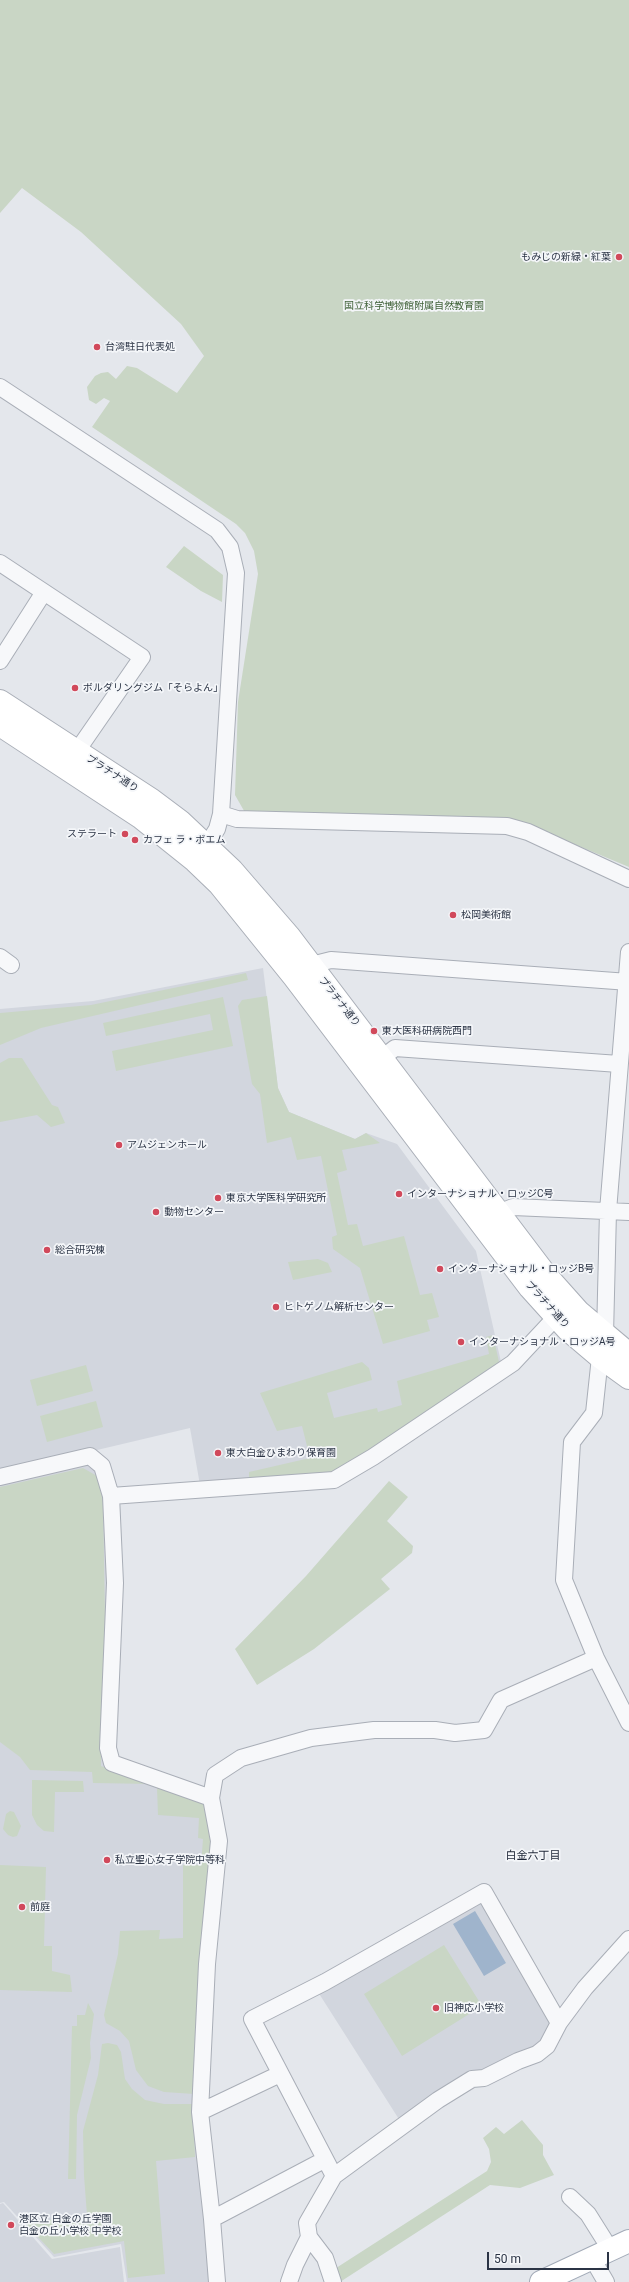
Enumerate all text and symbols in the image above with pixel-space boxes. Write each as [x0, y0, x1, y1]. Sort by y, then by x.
place label: もみじの新緑・紅葉 [521, 251, 611, 263]
marker: もみじの新緑・紅葉 [614, 252, 624, 262]
park label: 国立科学博物館附属自然教育園 [344, 300, 484, 312]
place label: 台湾駐日代表処 [105, 341, 175, 353]
marker: 台湾駐日代表処 [92, 342, 102, 352]
place label: ボルダリングジム「そらよん」 [83, 682, 223, 694]
marker: ボルダリングジム「そらよん」 [70, 683, 80, 693]
street label: プラチナ通り [84, 753, 140, 795]
place label: ステラート [67, 828, 117, 840]
marker: ステラート [120, 829, 130, 839]
place label: カフェ ラ・ボエム [143, 834, 225, 846]
marker: カフェ ラ・ボエム [130, 835, 140, 845]
place label: 松岡美術館 [461, 909, 511, 921]
marker: 松岡美術館 [448, 910, 458, 920]
street label: プラチナ通り [316, 975, 362, 1029]
place label: 東大医科研病院西門 [382, 1025, 472, 1037]
marker: 東大医科研病院西門 [369, 1026, 379, 1036]
place label: アムジェンホール [127, 1139, 207, 1151]
marker: アムジェンホール [114, 1140, 124, 1150]
place label: インターナショナル・ロッジC号 [407, 1188, 554, 1200]
marker: インターナショナル・ロッジC号 [394, 1189, 404, 1199]
place label: 東京大学医科学研究所 [226, 1192, 326, 1204]
marker: 東京大学医科学研究所 [213, 1193, 223, 1203]
place label: 動物センター [164, 1206, 224, 1218]
marker: 動物センター [151, 1207, 161, 1217]
place label: 総合研究棟 [55, 1244, 105, 1256]
marker: 総合研究棟 [42, 1245, 52, 1255]
place label: インターナショナル・ロッジB号 [448, 1263, 594, 1275]
marker: インターナショナル・ロッジB号 [435, 1264, 445, 1274]
street label: プラチナ通り [522, 1279, 572, 1331]
place label: ヒトゲノム解析センター [284, 1301, 394, 1313]
marker: ヒトゲノム解析センター [271, 1302, 281, 1312]
place label: インターナショナル・ロッジA号 [469, 1336, 616, 1348]
marker: インターナショナル・ロッジA号 [456, 1337, 466, 1347]
place label: 東大白金ひまわり保育園 [226, 1447, 336, 1459]
marker: 東大白金ひまわり保育園 [213, 1448, 223, 1458]
district label: 白金六丁目 [506, 1849, 560, 1863]
place label: 私立聖心女子学院中等科 [115, 1854, 225, 1866]
marker: 私立聖心女子学院中等科 [102, 1855, 112, 1865]
place label: 前庭 [30, 1901, 50, 1913]
marker: 前庭 [17, 1902, 27, 1912]
place label: 旧神応小学校 [444, 2002, 504, 2014]
marker: 旧神応小学校 [431, 2003, 441, 2013]
place label: 港区立 白金の丘学園 白金の丘小学校 中学校 [19, 2213, 121, 2236]
marker: 港区立 白金の丘学園 白金の丘小学校 中学校 [6, 2220, 16, 2230]
scale bar [489, 2244, 611, 2270]
text: 50 m [494, 2252, 521, 2266]

